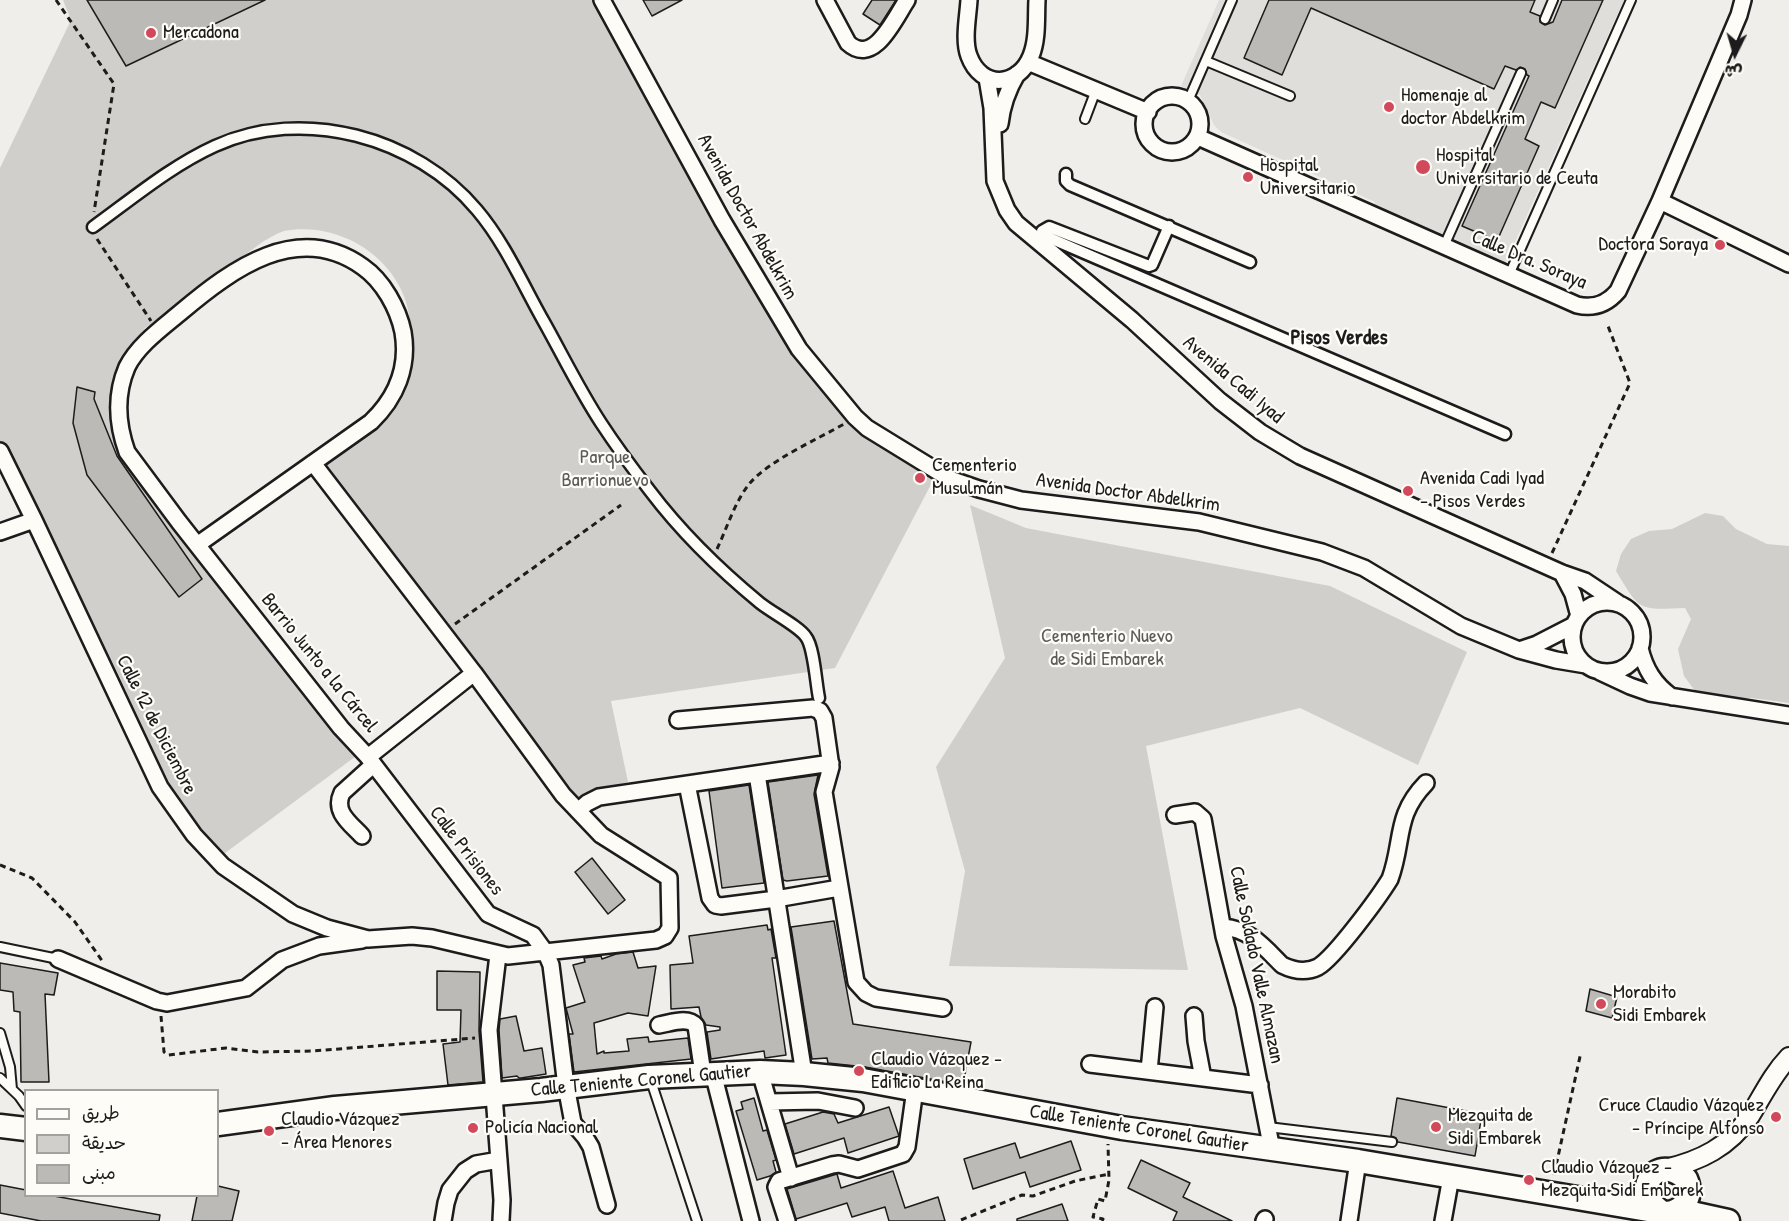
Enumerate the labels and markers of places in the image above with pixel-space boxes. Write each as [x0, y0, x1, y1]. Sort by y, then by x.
place label: Mercadona [163, 21, 239, 45]
marker: Mercadona [144, 26, 158, 40]
place label: Homenaje al doctor Abdelkrim [1401, 84, 1525, 131]
marker: Homenaje al doctor Abdelkrim [1382, 100, 1396, 114]
place label: Hospital Universitario de Ceuta [1436, 144, 1598, 191]
place label: Hospital Universitario [1260, 154, 1355, 201]
marker: Hospital Universitario de Ceuta [1414, 158, 1432, 176]
marker: Hospital Universitario [1241, 170, 1255, 184]
place label: Doctora Soraya [1599, 233, 1708, 257]
marker: Doctora Soraya [1713, 238, 1727, 252]
place label: Cementerio Musulmán [932, 454, 1017, 501]
place label: Avenida Cadi Iyad - Pisos Verdes [1420, 467, 1544, 514]
marker: Cementerio Musulmán [913, 471, 927, 485]
marker: Avenida Cadi Iyad - Pisos Verdes [1401, 484, 1415, 498]
place label: Morabito Sidi Embarek [1613, 981, 1706, 1028]
marker: Morabito Sidi Embarek [1594, 997, 1608, 1011]
place label: Claudio Vázquez - Edificio La Reina [871, 1048, 1002, 1095]
marker: Claudio Vázquez - Edificio La Reina [852, 1064, 866, 1078]
place label: Cruce Claudio Vázquez - Príncipe Alfonso [1599, 1094, 1764, 1141]
place label: Mezquita de Sidi Embarek [1448, 1104, 1541, 1151]
place label: Claudio Vázquez - Área Menores [281, 1108, 399, 1155]
marker: Cruce Claudio Vázquez - Príncipe Alfonso [1769, 1110, 1783, 1124]
place label: Policía Nacional [485, 1116, 598, 1140]
marker: Mezquita de Sidi Embarek [1429, 1120, 1443, 1134]
marker: Policía Nacional [466, 1121, 480, 1135]
marker: Claudio Vázquez - Área Menores [262, 1124, 276, 1138]
place label: Claudio Vázquez - Mezquita Sidi Embarek [1541, 1156, 1703, 1203]
marker: Claudio Vázquez - Mezquita Sidi Embarek [1522, 1173, 1536, 1187]

